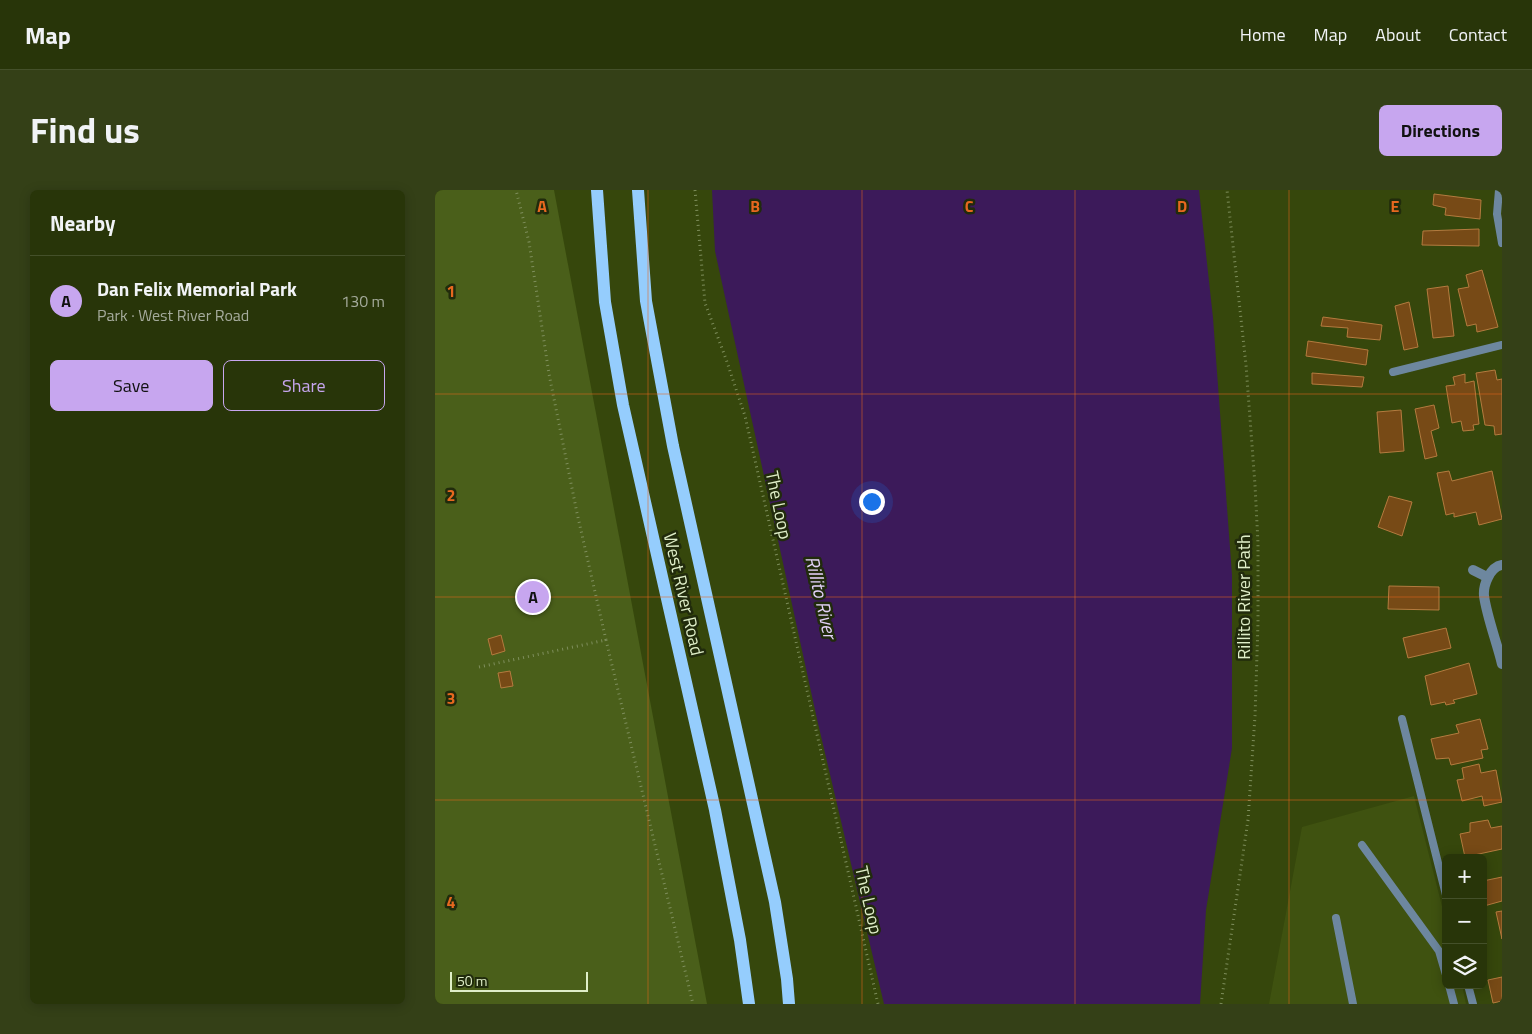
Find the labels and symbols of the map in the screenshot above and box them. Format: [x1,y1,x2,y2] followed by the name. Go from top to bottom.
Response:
[537,194,547,218] text: A
[750,194,760,218] text: B
[965,194,974,218] text: C
[1177,194,1187,218] text: D
[1391,194,1400,218] text: E
[447,279,455,303] text: 1
[759,468,799,542] street label: The Loop
[447,483,455,507] text: 2
[859,489,885,515] your location
[657,530,711,658] street label: West River Road
[1230,534,1257,660] street label: Rillito River Path
[798,553,846,643] water label: Rillito River
[517,578,549,616] pin: A
[447,686,455,710] text: 3
[848,863,890,937] street label: The Loop
[447,890,456,914] text: 4
[450,969,587,992] scale bar

